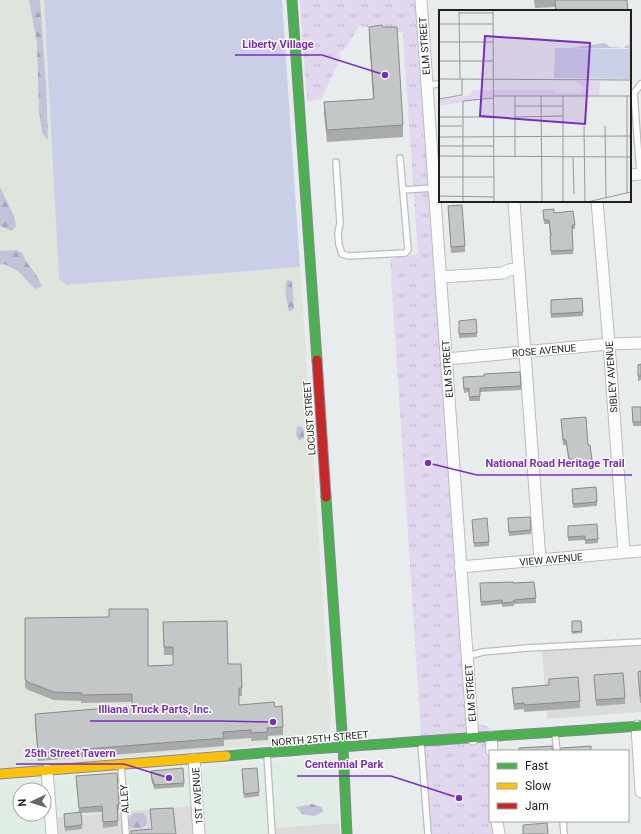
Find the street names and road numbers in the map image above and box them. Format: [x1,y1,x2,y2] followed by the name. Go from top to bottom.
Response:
[417,17,432,75] street label: ELM STREET
[440,340,455,398] street label: ELM STREET
[603,340,619,413] street label: SIBLEY AVENUE
[511,342,577,359] street label: ROSE AVENUE
[301,380,318,456] street label: LOCUST STREET
[519,551,584,568] street label: VIEW AVENUE
[463,664,478,722] street label: ELM STREET
[271,729,369,748] street label: NORTH 25TH STREET
[190,767,205,825] street label: 1ST AVENUE
[118,784,131,814] street label: ALLEY

